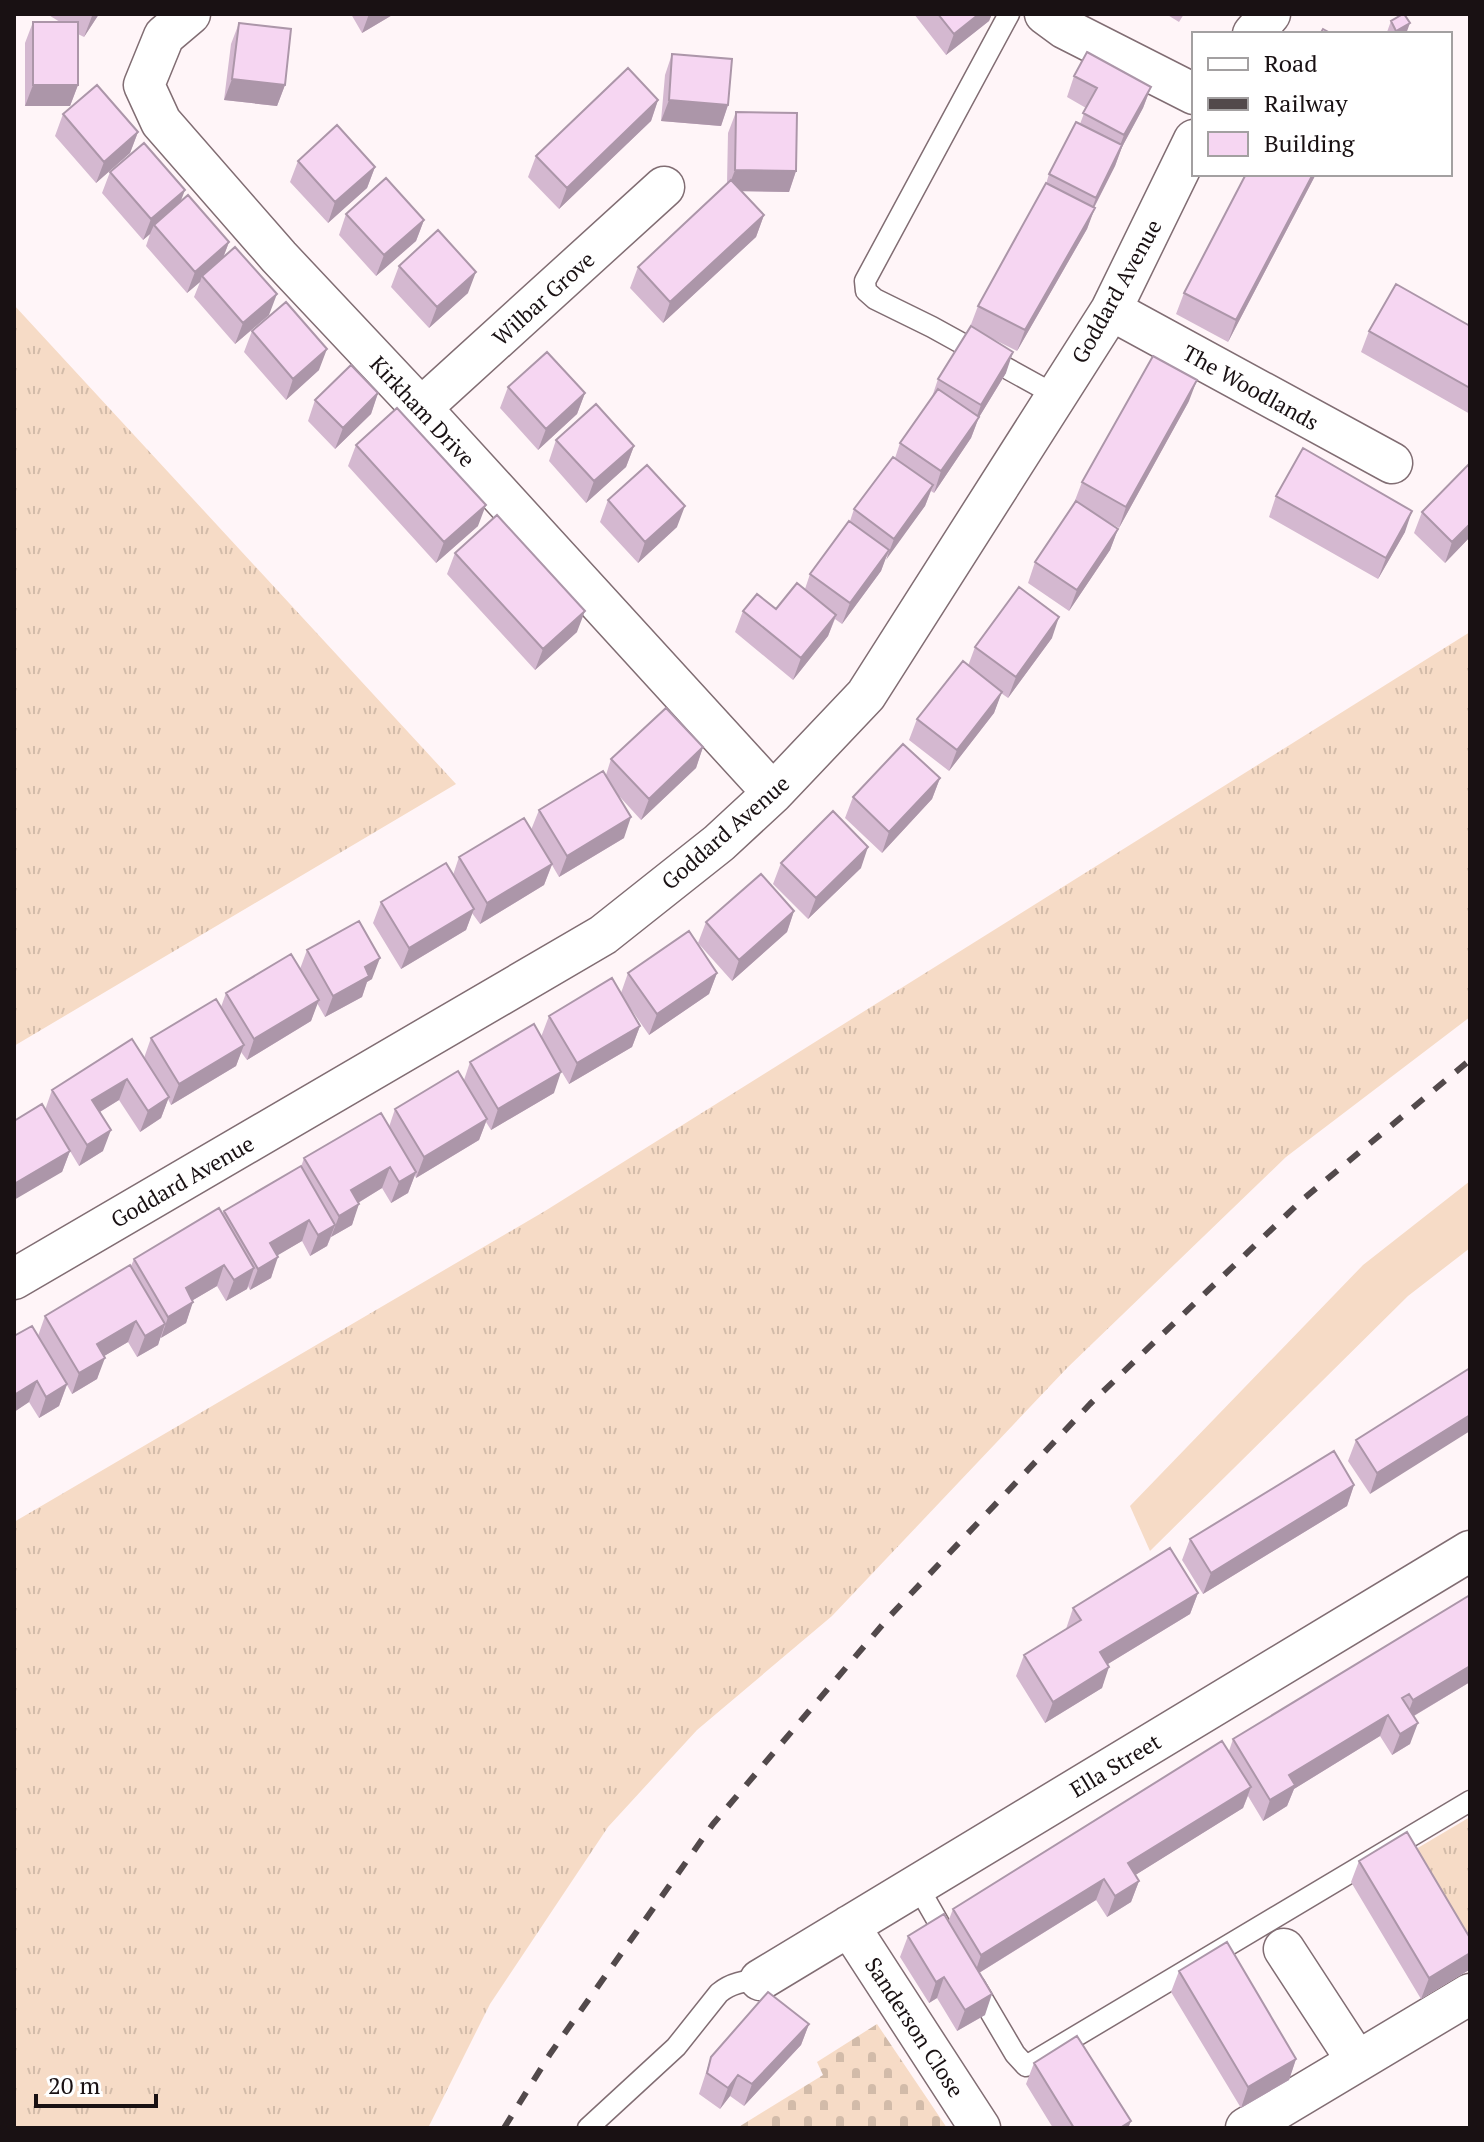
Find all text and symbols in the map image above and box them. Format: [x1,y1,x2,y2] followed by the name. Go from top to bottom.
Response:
[1192,32,1452,176] legend
[1264,47,1318,79] text: Road
[1264,87,1348,119] text: Railway
[1264,127,1355,159] text: Building
[1064,214,1168,368] street label: Goddard Avenue
[486,244,600,352] street label: Wilbar Grove
[1178,338,1324,436] street label: The Woodlands
[364,349,482,473] street label: Kirkham Drive
[655,768,795,896] street label: Goddard Avenue
[105,1128,259,1234] street label: Goddard Avenue
[1064,1727,1166,1803] street label: Ella Street
[859,1951,971,2103] street label: Sanderson Close
[36,2058,156,2108] scale bar
[48,2069,100,2101] text: 20 m

